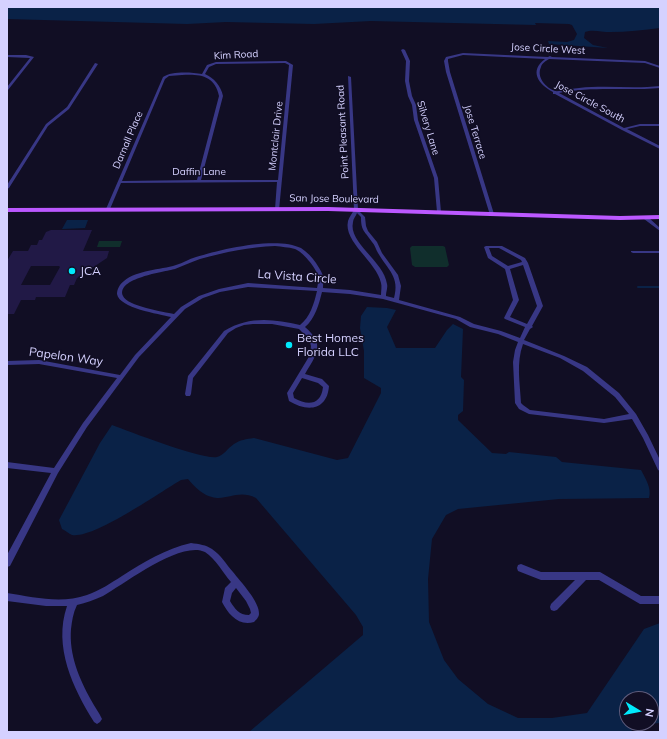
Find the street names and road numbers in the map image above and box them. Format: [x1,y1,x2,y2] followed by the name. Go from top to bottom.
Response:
[510,41,586,57] street label: Jose Circle West
[213,48,259,62] street label: Kim Road
[553,79,627,125] street label: Jose Circle South
[335,85,351,179] street label: Point Pleasant Road
[414,99,442,157] street label: Silvery Lane
[266,101,286,171] street label: Montclair Drive
[461,103,489,161] street label: Jose Terrace
[110,109,146,171] street label: Darnall Place
[172,166,226,178] street label: Daffin Lane
[289,192,379,206] street label: San Jose Boulevard
[257,267,337,287] street label: La Vista Circle
[28,345,104,369] street label: Papelon Way

